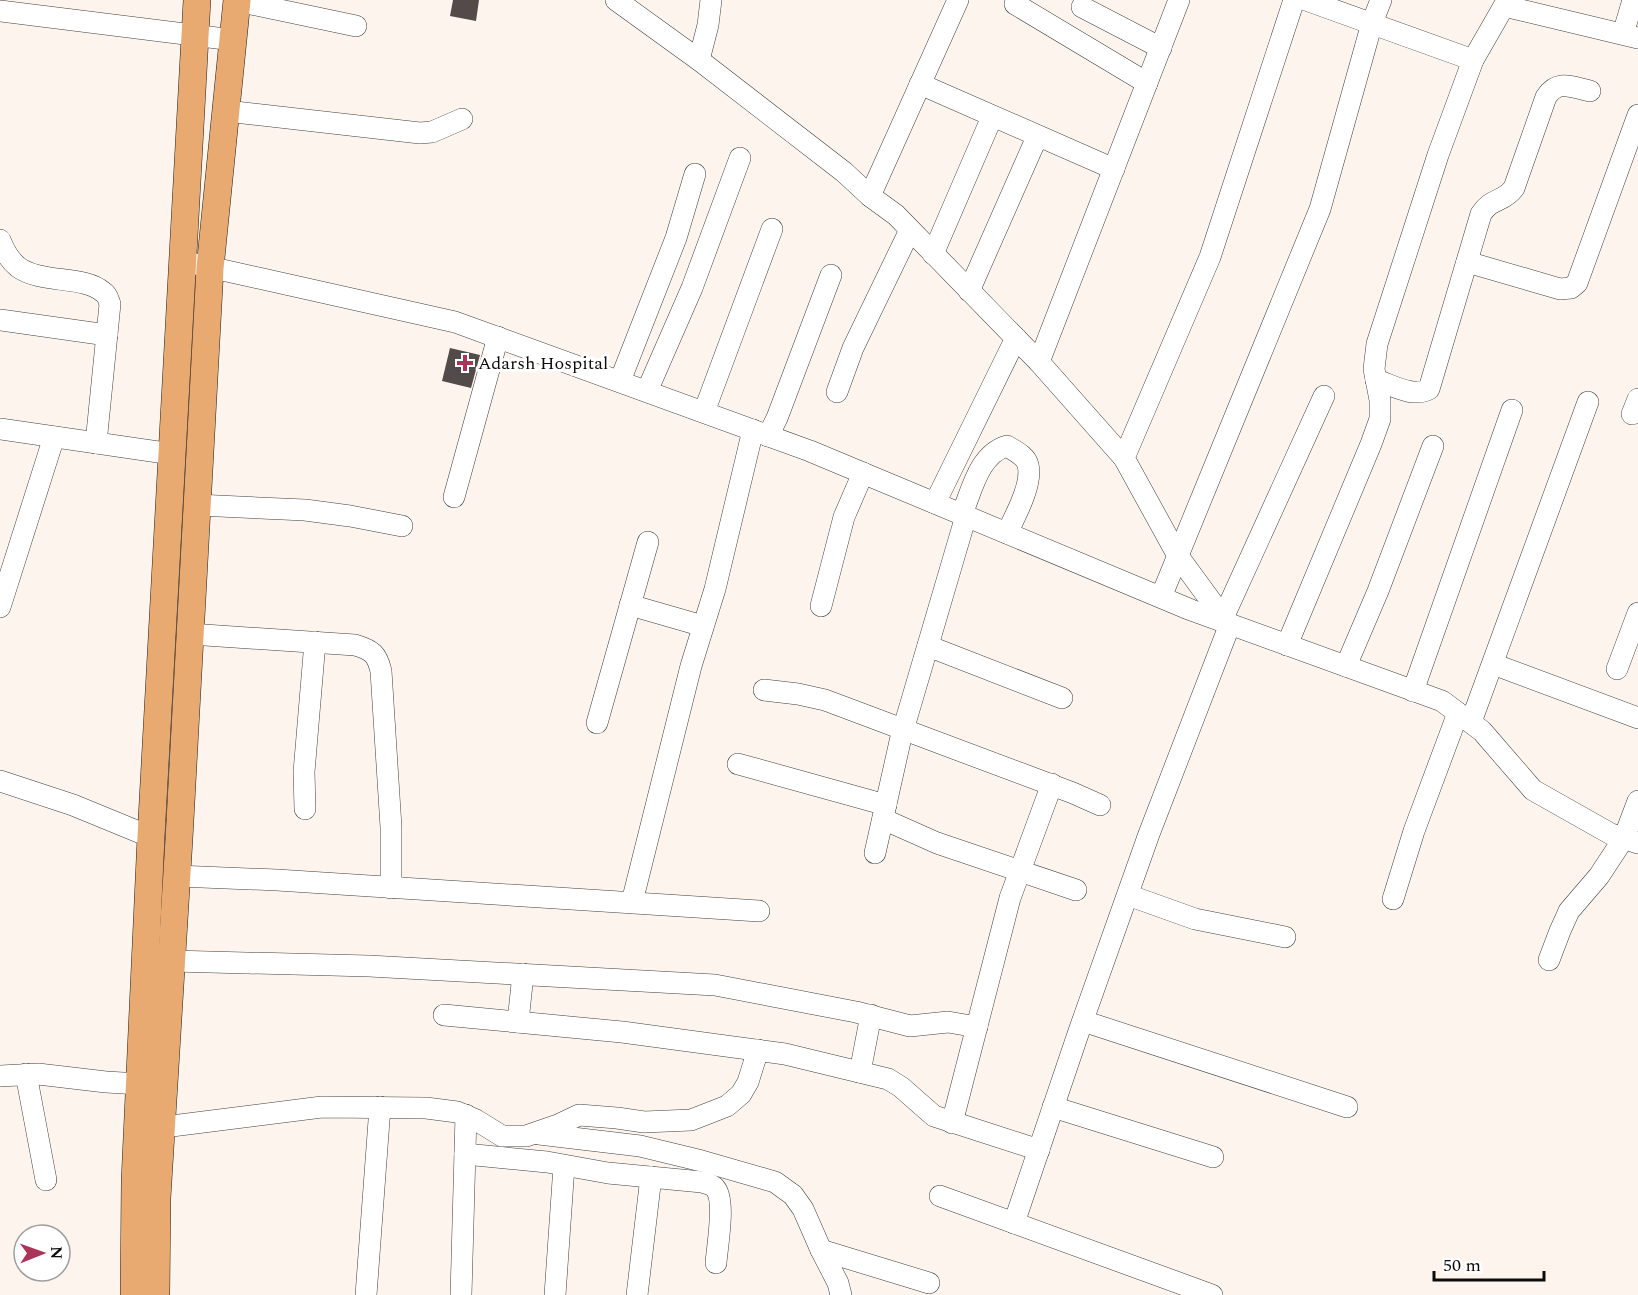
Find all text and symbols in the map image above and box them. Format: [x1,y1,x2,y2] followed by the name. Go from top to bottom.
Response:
[478,350,608,377] place label: Adarsh Hospital
[456,354,474,372] marker: Adarsh Hospital
[12,1223,72,1283] north arrow
[1434,1244,1544,1282] scale bar
[44,1246,68,1259] text: N
[1443,1252,1481,1279] text: 50 m

